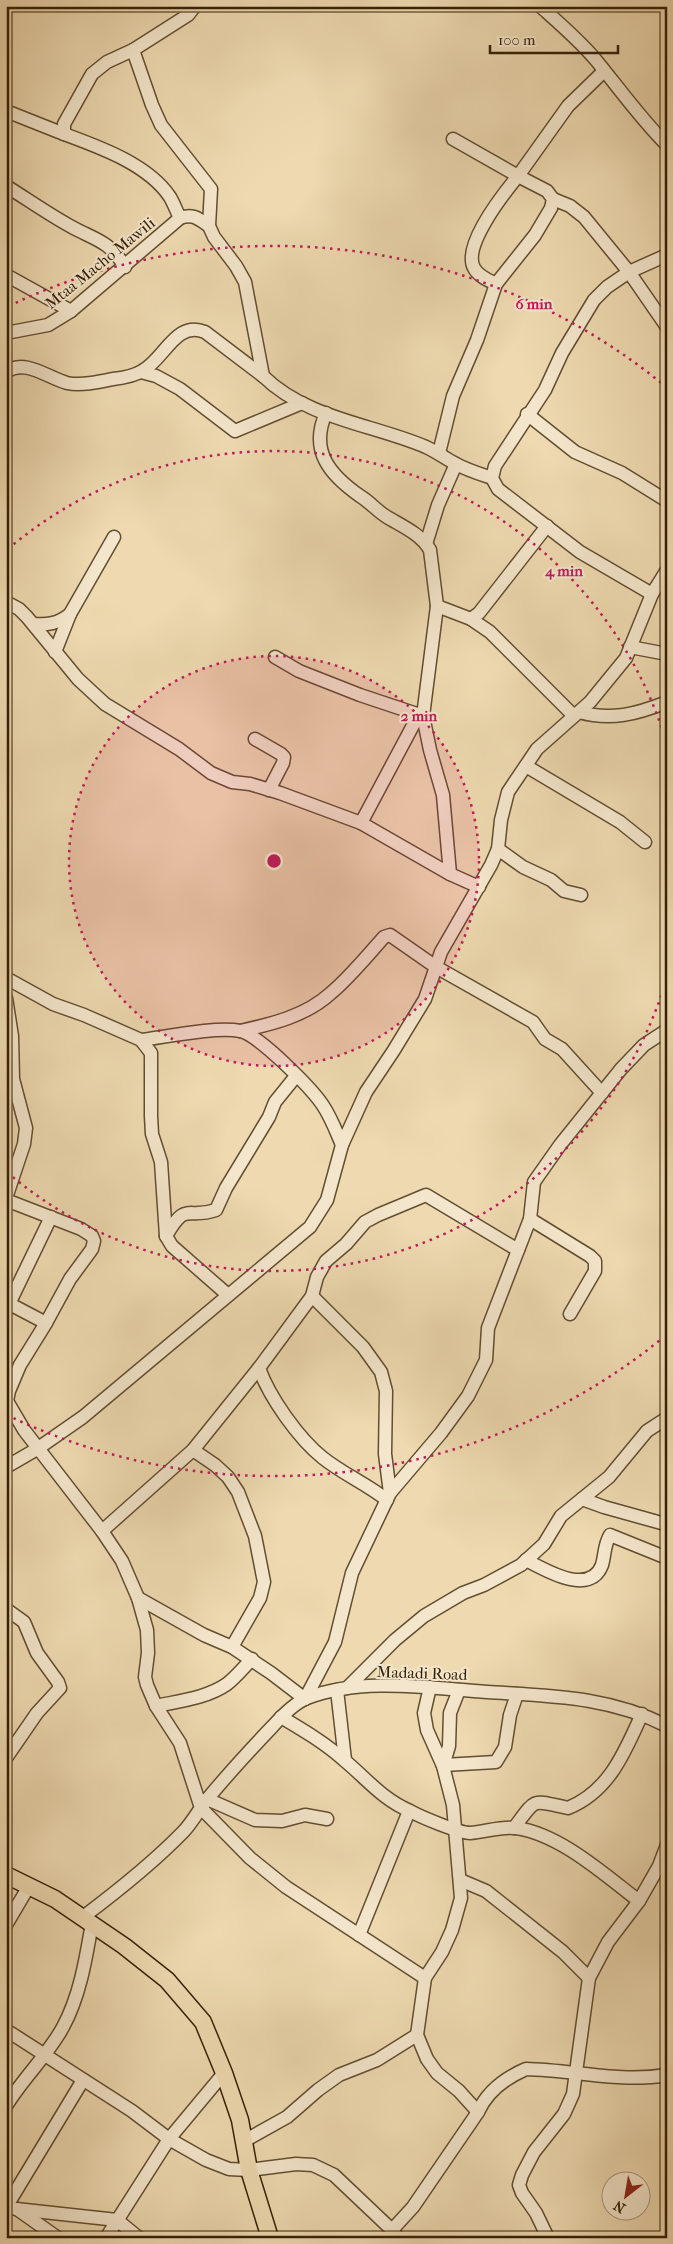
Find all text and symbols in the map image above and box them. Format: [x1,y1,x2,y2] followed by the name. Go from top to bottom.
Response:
[490,22,618,54] scale bar
[498,31,536,49] text: 100 m
[41,213,159,313] street label: Mtaa Macho Mawili
[516,295,553,313] text: 6 min
[544,562,583,580] text: 4 min
[401,707,438,725] text: 2 min
[265,852,283,870] centre of rings
[376,1662,468,1684] street label: Madadi Road
[600,2172,650,2222] north arrow
[610,2196,628,2217] text: N

